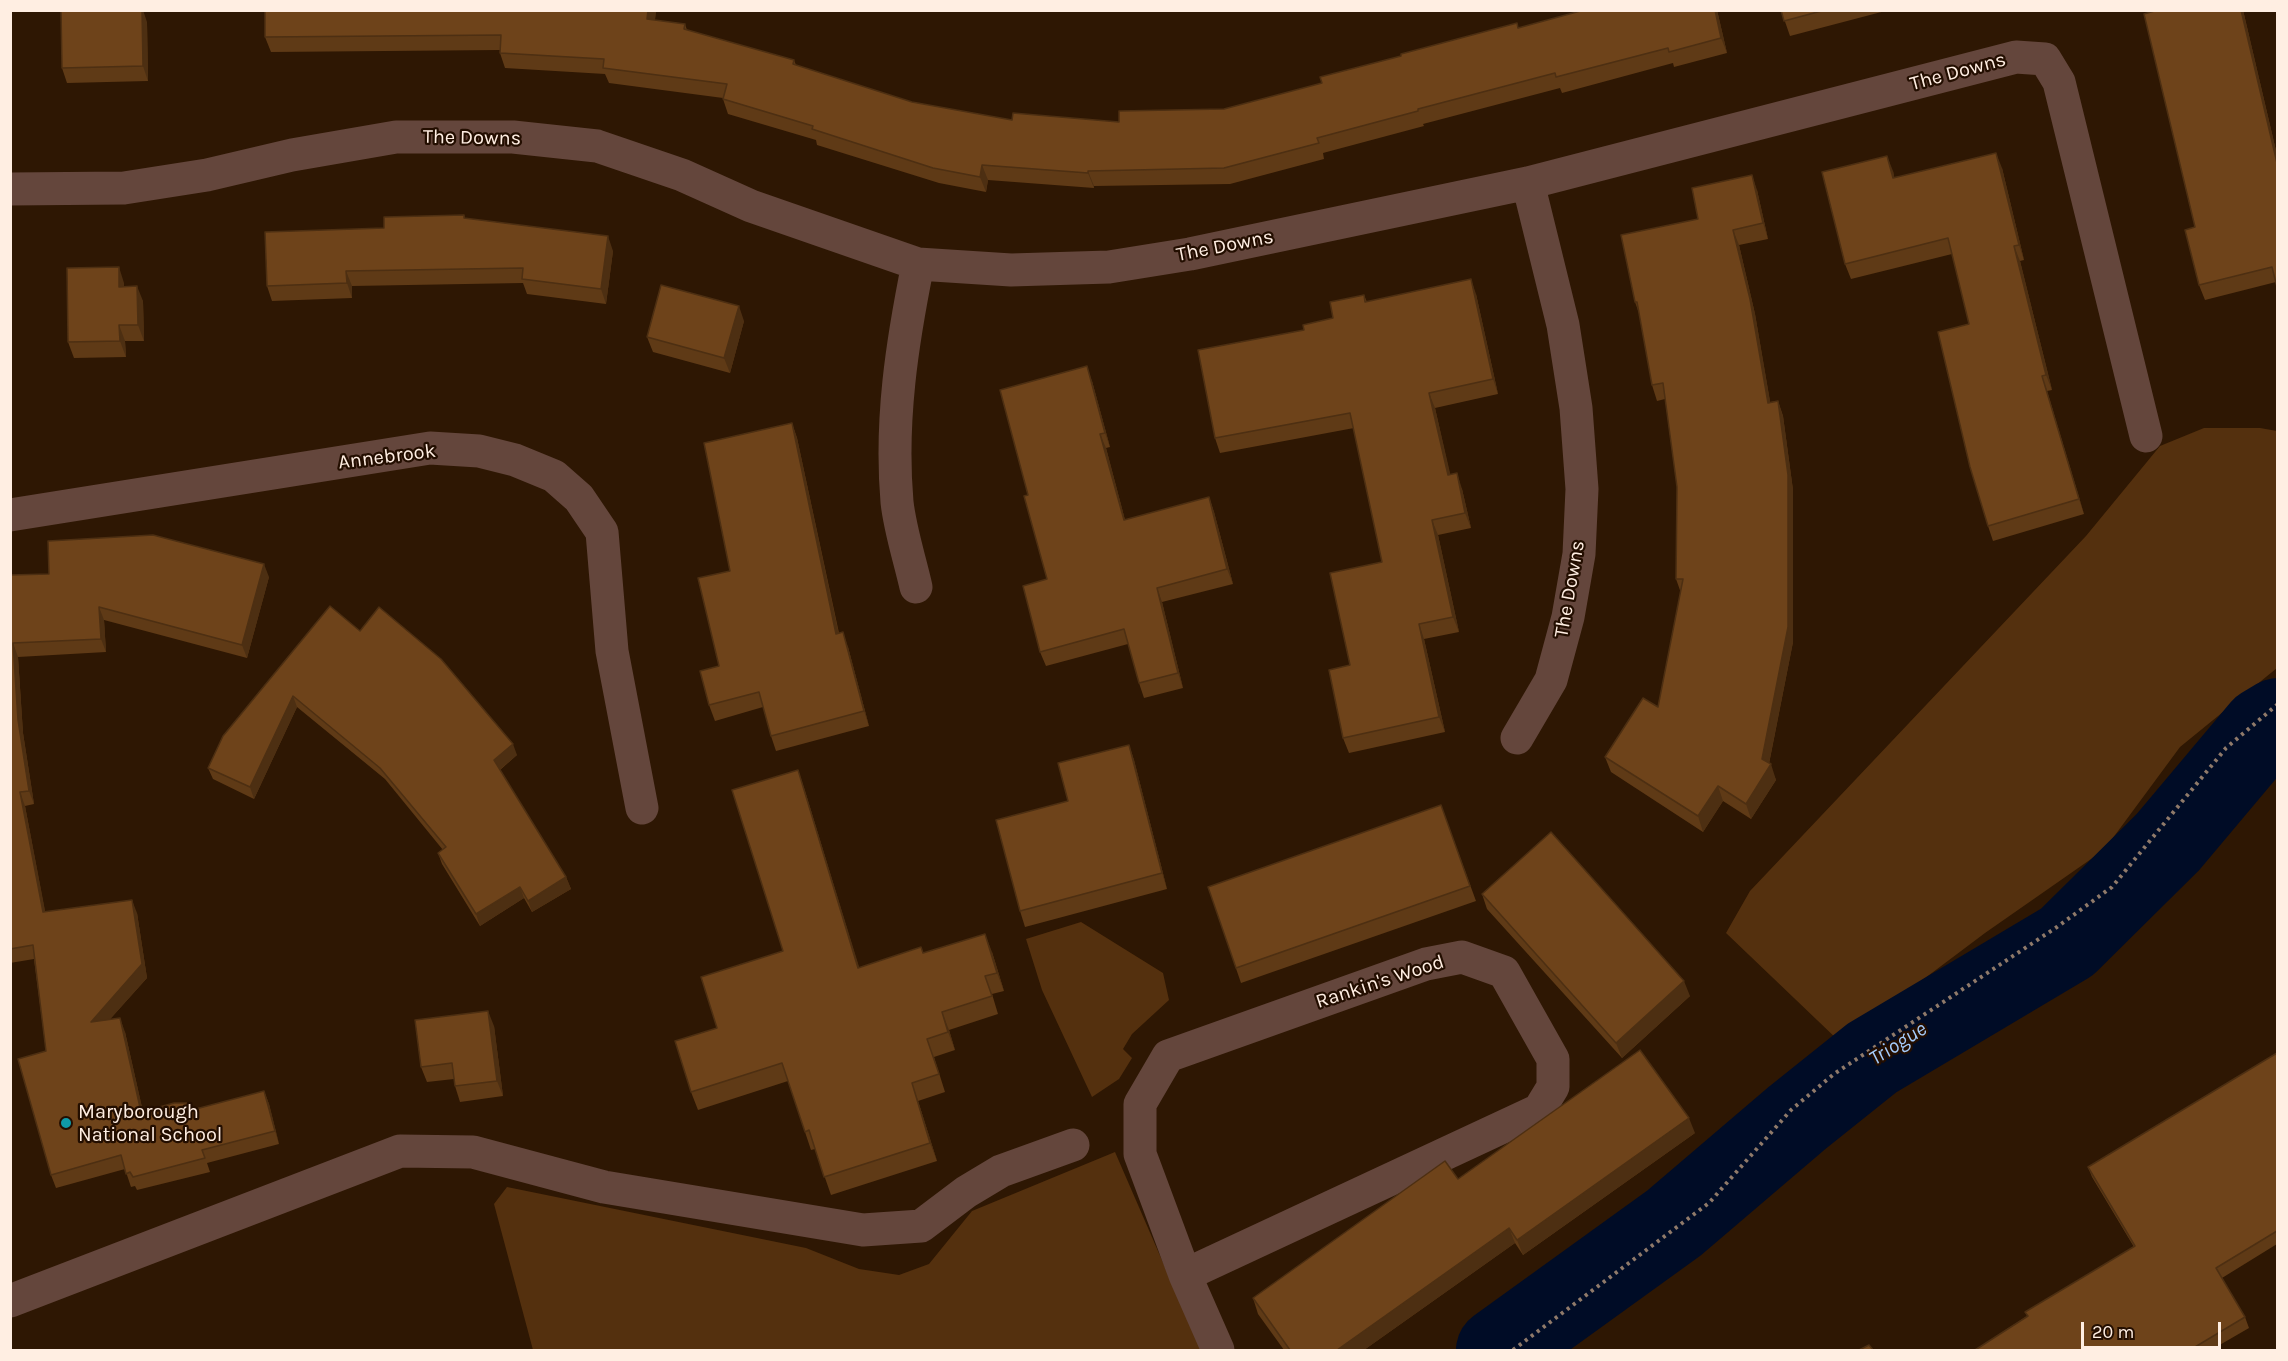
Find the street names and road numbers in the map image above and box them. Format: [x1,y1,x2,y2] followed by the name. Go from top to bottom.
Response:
[1907,48,2009,96] street label: The Downs
[423,125,521,151] street label: The Downs
[1174,225,1276,267] street label: The Downs
[337,439,437,475] street label: Annebrook
[1550,539,1590,639] street label: The Downs
[1313,950,1447,1014] street label: Rankin's Wood

